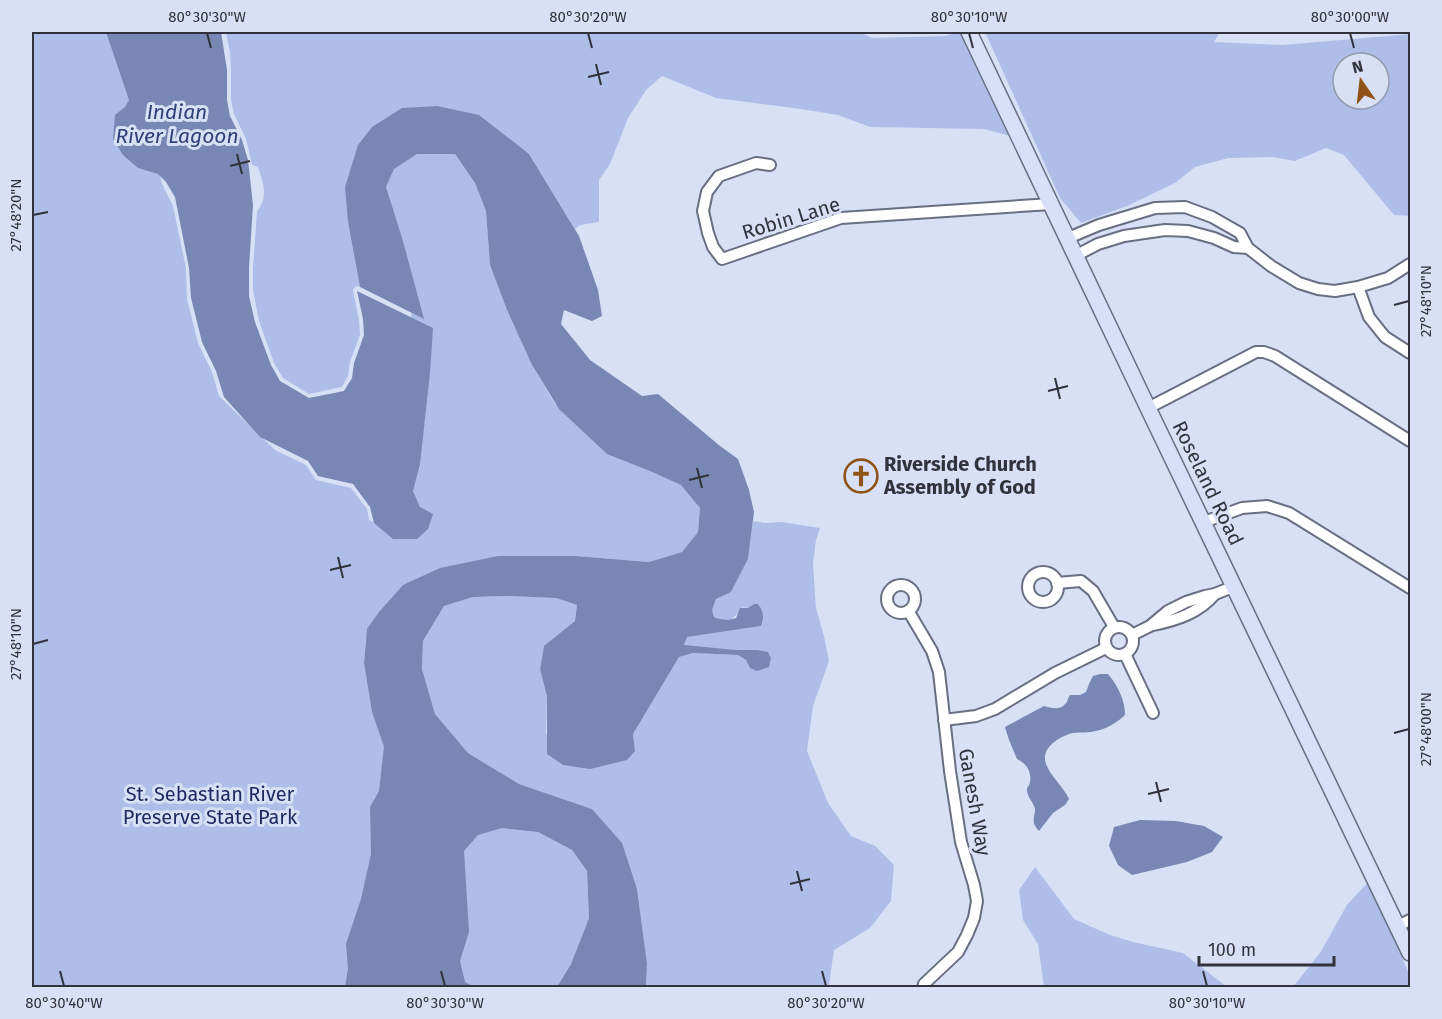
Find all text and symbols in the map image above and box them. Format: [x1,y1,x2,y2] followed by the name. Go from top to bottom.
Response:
[168,8,246,26] text: 80°30'30"W
[549,8,627,26] text: 80°30'20"W
[931,8,1008,26] text: 80°30'10"W
[1311,8,1390,26] text: 80°30'00"W
[1331,51,1391,111] north arrow
[1350,56,1365,77] text: N
[115,99,239,149] water label: Indian River Lagoon
[7,178,25,252] text: 27°48'20"N
[739,192,843,244] street label: Robin Lane
[1417,265,1435,337] text: 27°48'10"N
[1168,417,1248,549] street label: Roseland Road
[883,452,1037,499] place label: Riverside Church Assembly of God
[843,458,879,494] church icon: Riverside Church Assembly of God
[7,608,25,680] text: 27°48'10"N
[1417,692,1435,766] text: 27°48'00"N
[954,746,996,858] street label: Ganesh Way
[123,782,298,829] park label: St. Sebastian River Preserve State Park
[1199,929,1334,967] scale bar
[1208,939,1256,961] text: 100 m
[25,994,103,1012] text: 80°30'40"W
[406,994,484,1012] text: 80°30'30"W
[787,994,865,1012] text: 80°30'20"W
[1169,994,1246,1012] text: 80°30'10"W

